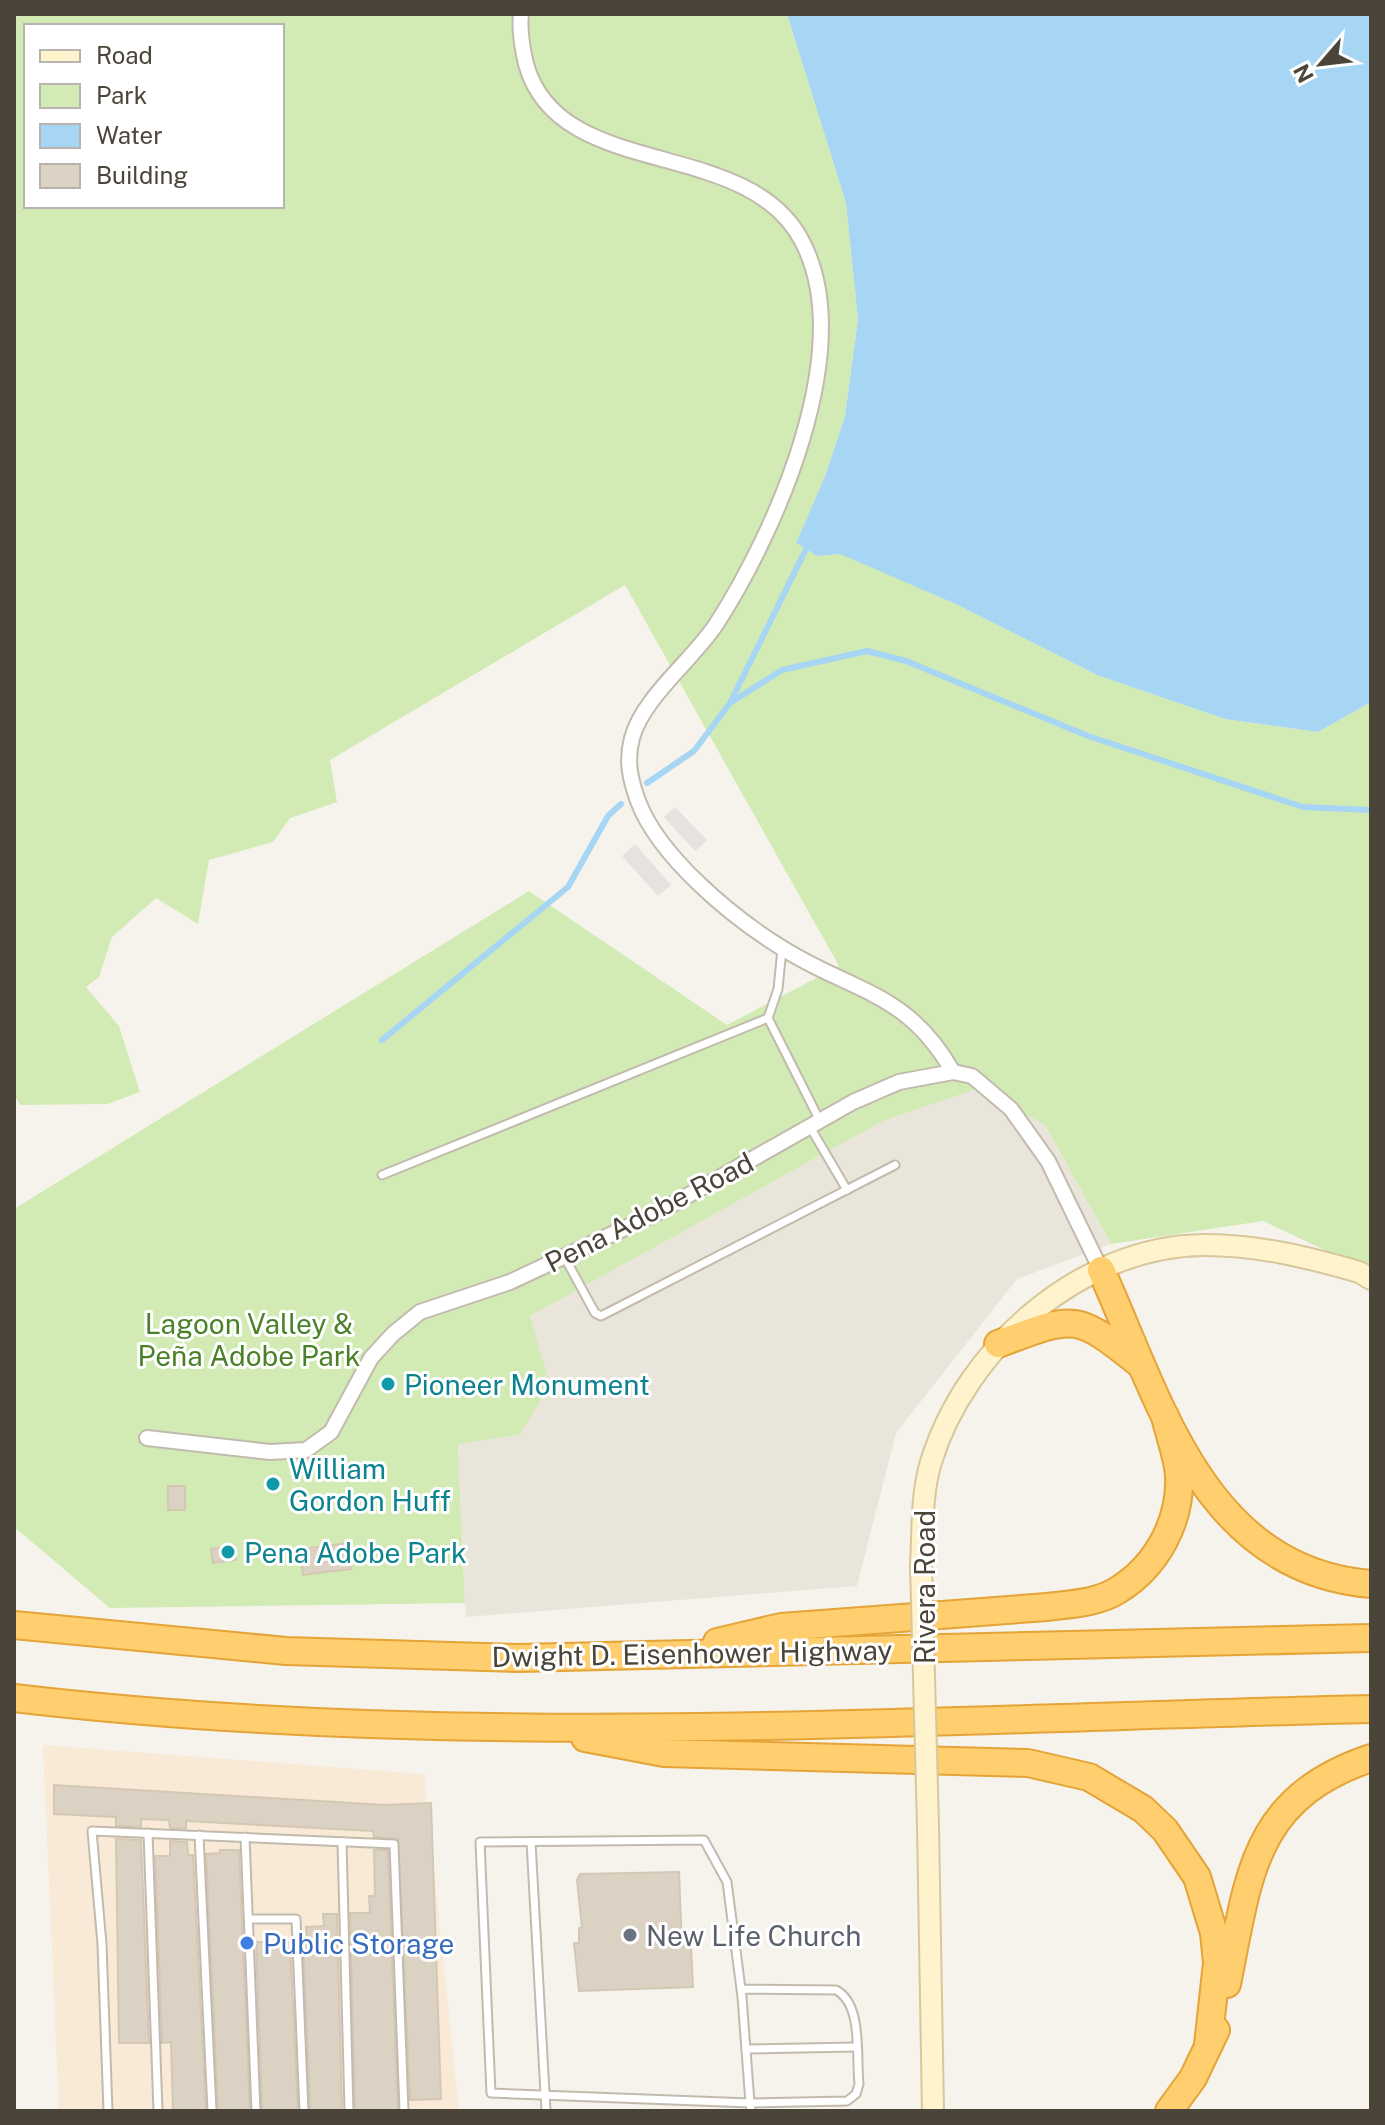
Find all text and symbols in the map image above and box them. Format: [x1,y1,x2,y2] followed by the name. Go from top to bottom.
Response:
[24,24,284,208] legend
[1281,24,1361,104] north arrow
[96,41,153,69] text: Road
[1288,60,1319,87] text: N
[96,81,147,109] text: Park
[96,121,163,149] text: Water
[96,161,188,189] text: Building
[539,1145,759,1279] street label: Pena Adobe Road
[138,1307,360,1372] park label: Lagoon Valley & Peña Adobe Park
[404,1368,650,1401] place label: Pioneer Monument
[379,1375,397,1393] marker: Pioneer Monument
[289,1452,451,1517] place label: William Gordon Huff
[264,1475,282,1493] marker: William Gordon Huff
[908,1510,941,1664] street label: Rivera Road
[244,1536,467,1569] place label: Pena Adobe Park
[219,1543,237,1561] marker: Pena Adobe Park
[491,1633,893,1673] street label: Dwight D. Eisenhower Highway
[646,1919,861,1952] place label: New Life Church
[621,1926,639,1944] marker: New Life Church
[263,1927,454,1960] place label: Public Storage
[238,1934,256,1952] marker: Public Storage

